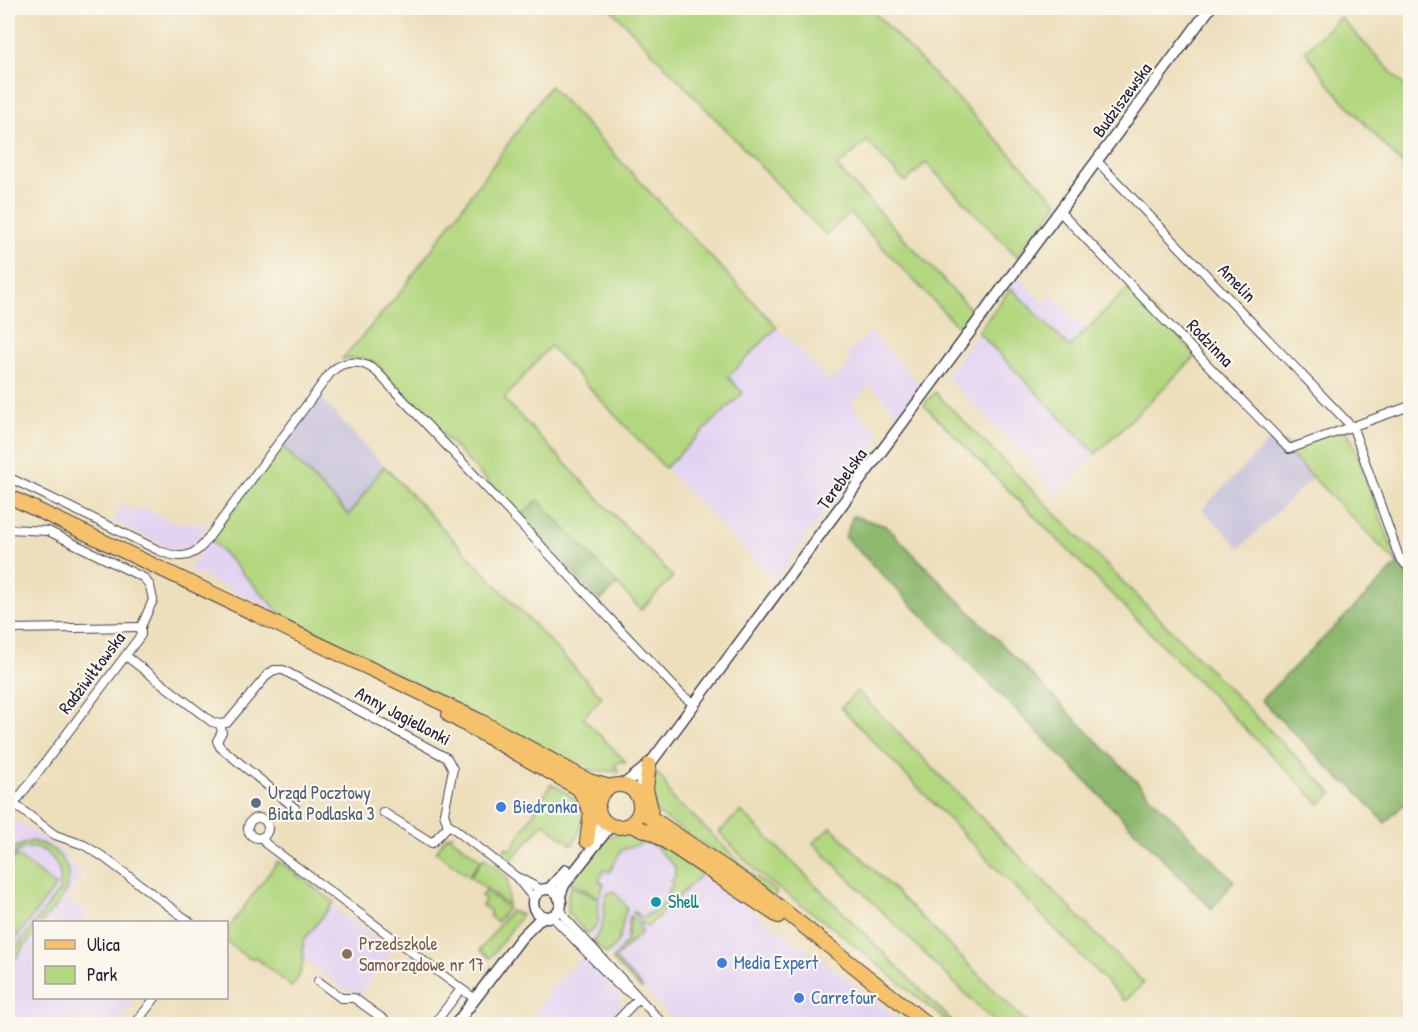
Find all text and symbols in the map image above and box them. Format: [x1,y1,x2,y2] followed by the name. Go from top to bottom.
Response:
[1086,57,1157,142] street label: Budziszewska
[1213,258,1262,308] street label: Amelin
[1181,313,1239,372] street label: Rodzinna
[811,443,872,515] street label: Terebelska
[52,626,131,719] street label: Radziwiłłowska
[351,680,455,751] street label: Anny Jagiellonki
[268,780,375,826] place label: Urząd Pocztowy Biała Podlaska 3
[513,794,577,819] place label: Biedronka
[249,796,263,810] marker: Urząd Pocztowy Biała Podlaska 3
[494,800,508,814] marker: Biedronka
[668,889,699,914] place label: Shell
[649,895,663,909] marker: Shell
[33,921,228,999] legend
[359,931,484,977] place label: Przedszkole Samorządowe nr 17
[87,932,120,957] text: Ulica
[340,947,354,961] marker: Przedszkole Samorządowe nr 17
[734,950,819,975] place label: Media Expert
[715,956,729,970] marker: Media Expert
[87,962,118,987] text: Park
[811,985,877,1010] place label: Carrefour
[792,991,806,1005] marker: Carrefour

